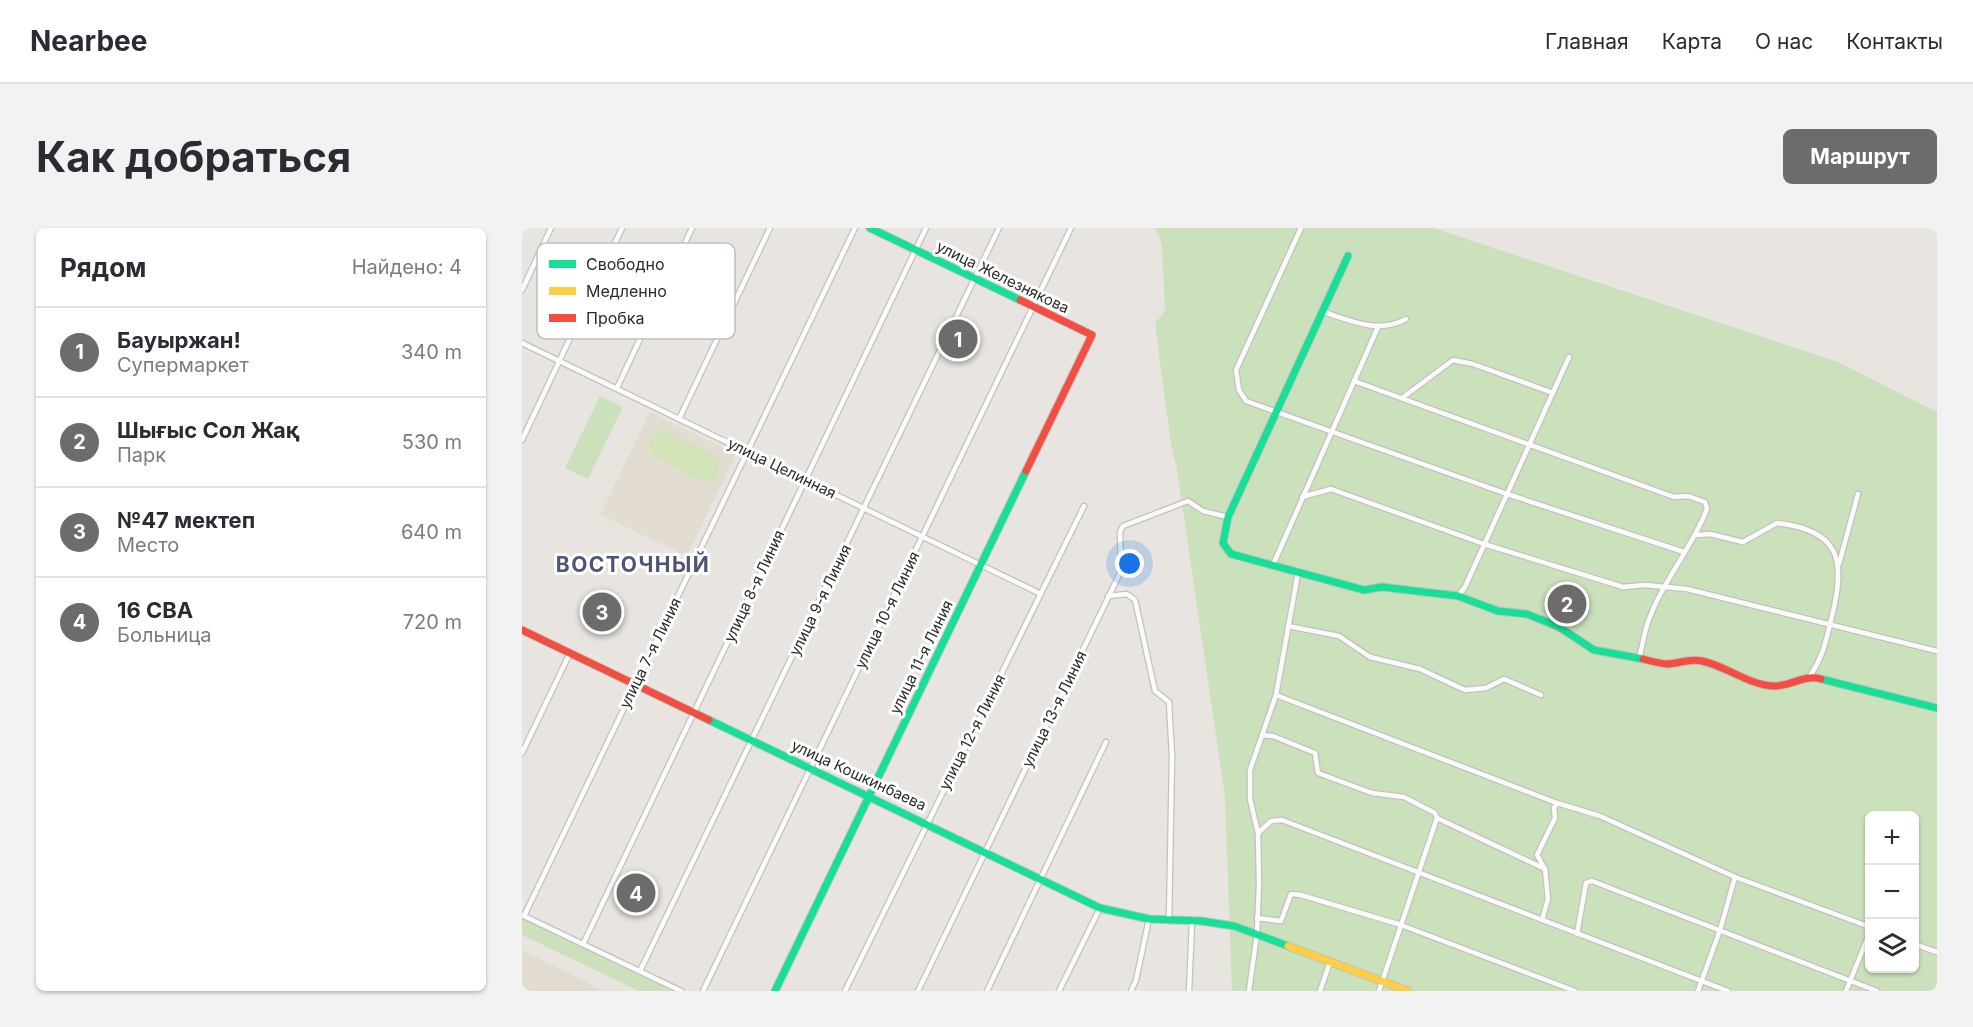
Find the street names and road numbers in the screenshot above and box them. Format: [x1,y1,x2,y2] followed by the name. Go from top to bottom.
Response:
[934,237,1072,317] street label: улица Железнякова
[725,434,839,502] street label: улица Целинная
[720,527,788,645] street label: улица 8-я Линия
[785,541,855,659] street label: улица 9-я Линия
[850,548,924,672] street label: улица 10-я Линия
[615,594,685,712] street label: улица 7-я Линия
[885,597,957,717] street label: улица 11-я Линия
[1017,647,1091,771] street label: улица 13-я Линия
[935,671,1009,793] street label: улица 12-я Линия
[789,735,929,815] street label: улица Кошкинбаева

